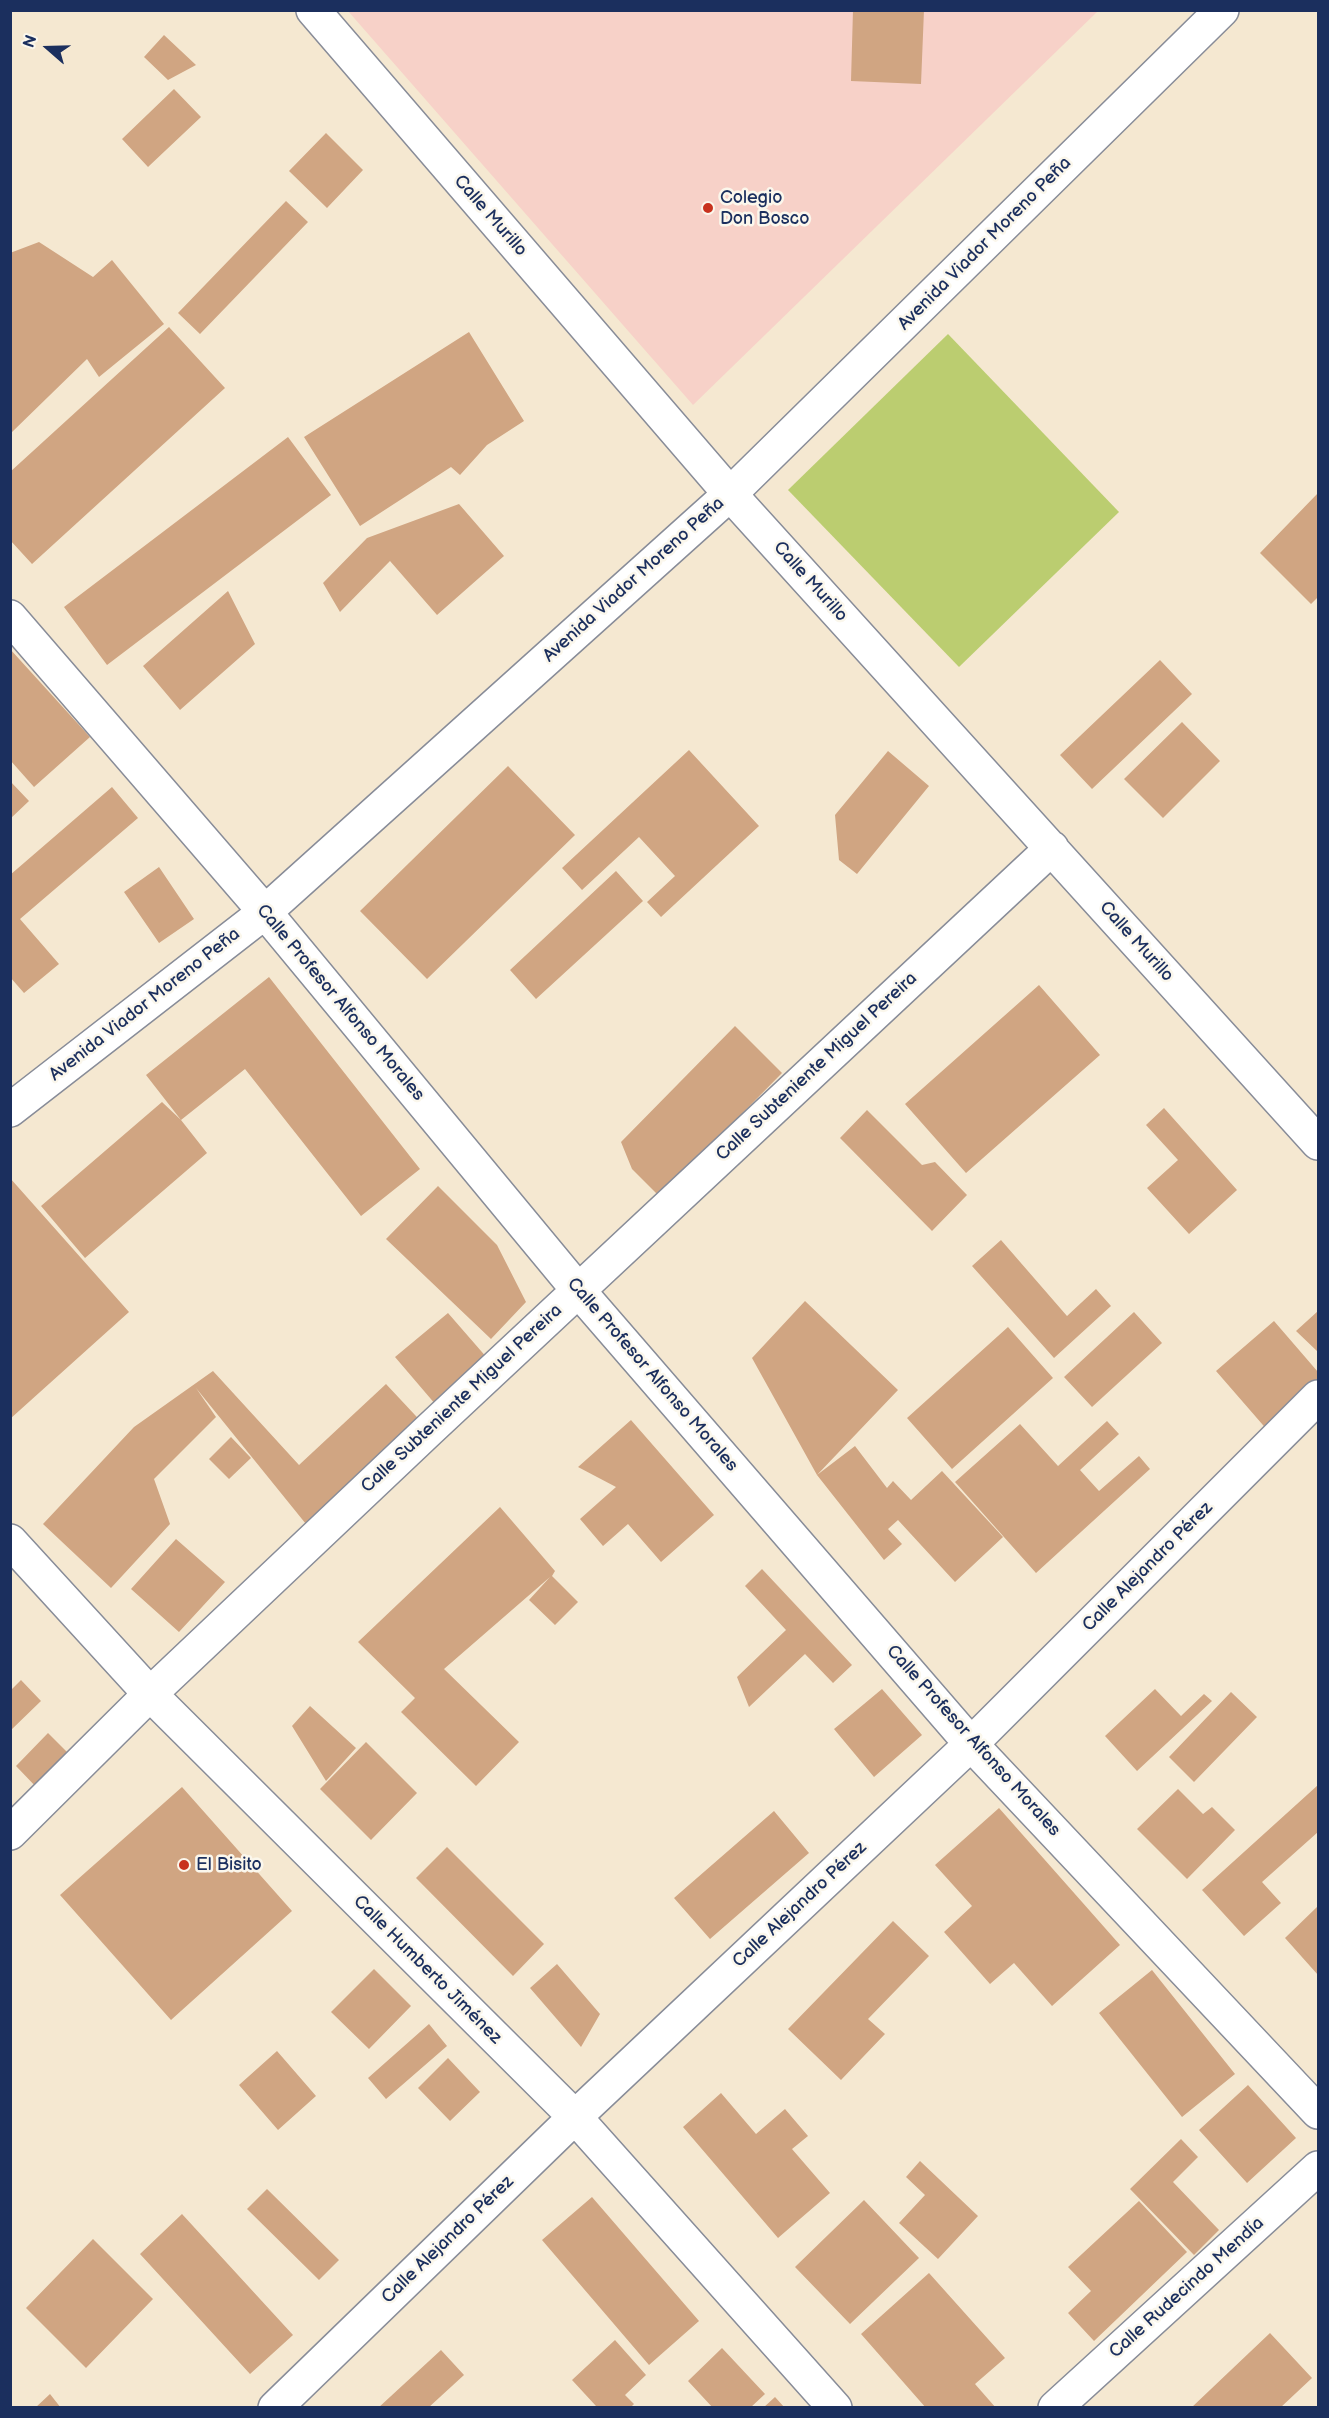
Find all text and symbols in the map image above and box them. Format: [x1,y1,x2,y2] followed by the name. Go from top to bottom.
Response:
[18,18,78,78] north arrow
[20,33,42,51] text: N
[894,153,1076,335] street label: Avenida Viador Moreno Peña
[449,171,531,261] street label: Calle Murillo
[720,187,809,230] place label: Colegio Don Bosco
[701,201,715,215] marker: Colegio Don Bosco
[539,493,729,667] street label: Avenida Viador Moreno Peña
[768,537,852,627] street label: Calle Murillo
[1094,897,1178,987] street label: Calle Murillo
[251,900,429,1106] street label: Calle Profesor Alfonso Morales
[45,924,245,1086] street label: Avenida Viador Moreno Peña
[712,968,922,1166] street label: Calle Subteniente Miguel Pereira
[562,1274,742,1476] street label: Calle Profesor Alfonso Morales
[357,1300,567,1498] street label: Calle Subteniente Miguel Pereira
[1078,1497,1218,1637] street label: Calle Alejandro Pérez
[881,1641,1065,1841] street label: Calle Profesor Alfonso Morales
[729,1837,871,1973] street label: Calle Alejandro Pérez
[196,1854,262,1876] place label: El Bisito
[177,1858,191,1872] marker: El Bisito
[348,1891,506,2049] street label: Calle Humberto Jiménez
[378,2171,518,2309] street label: Calle Alejandro Pérez
[1105,2213,1269,2363] street label: Calle Rudecindo Mendía

